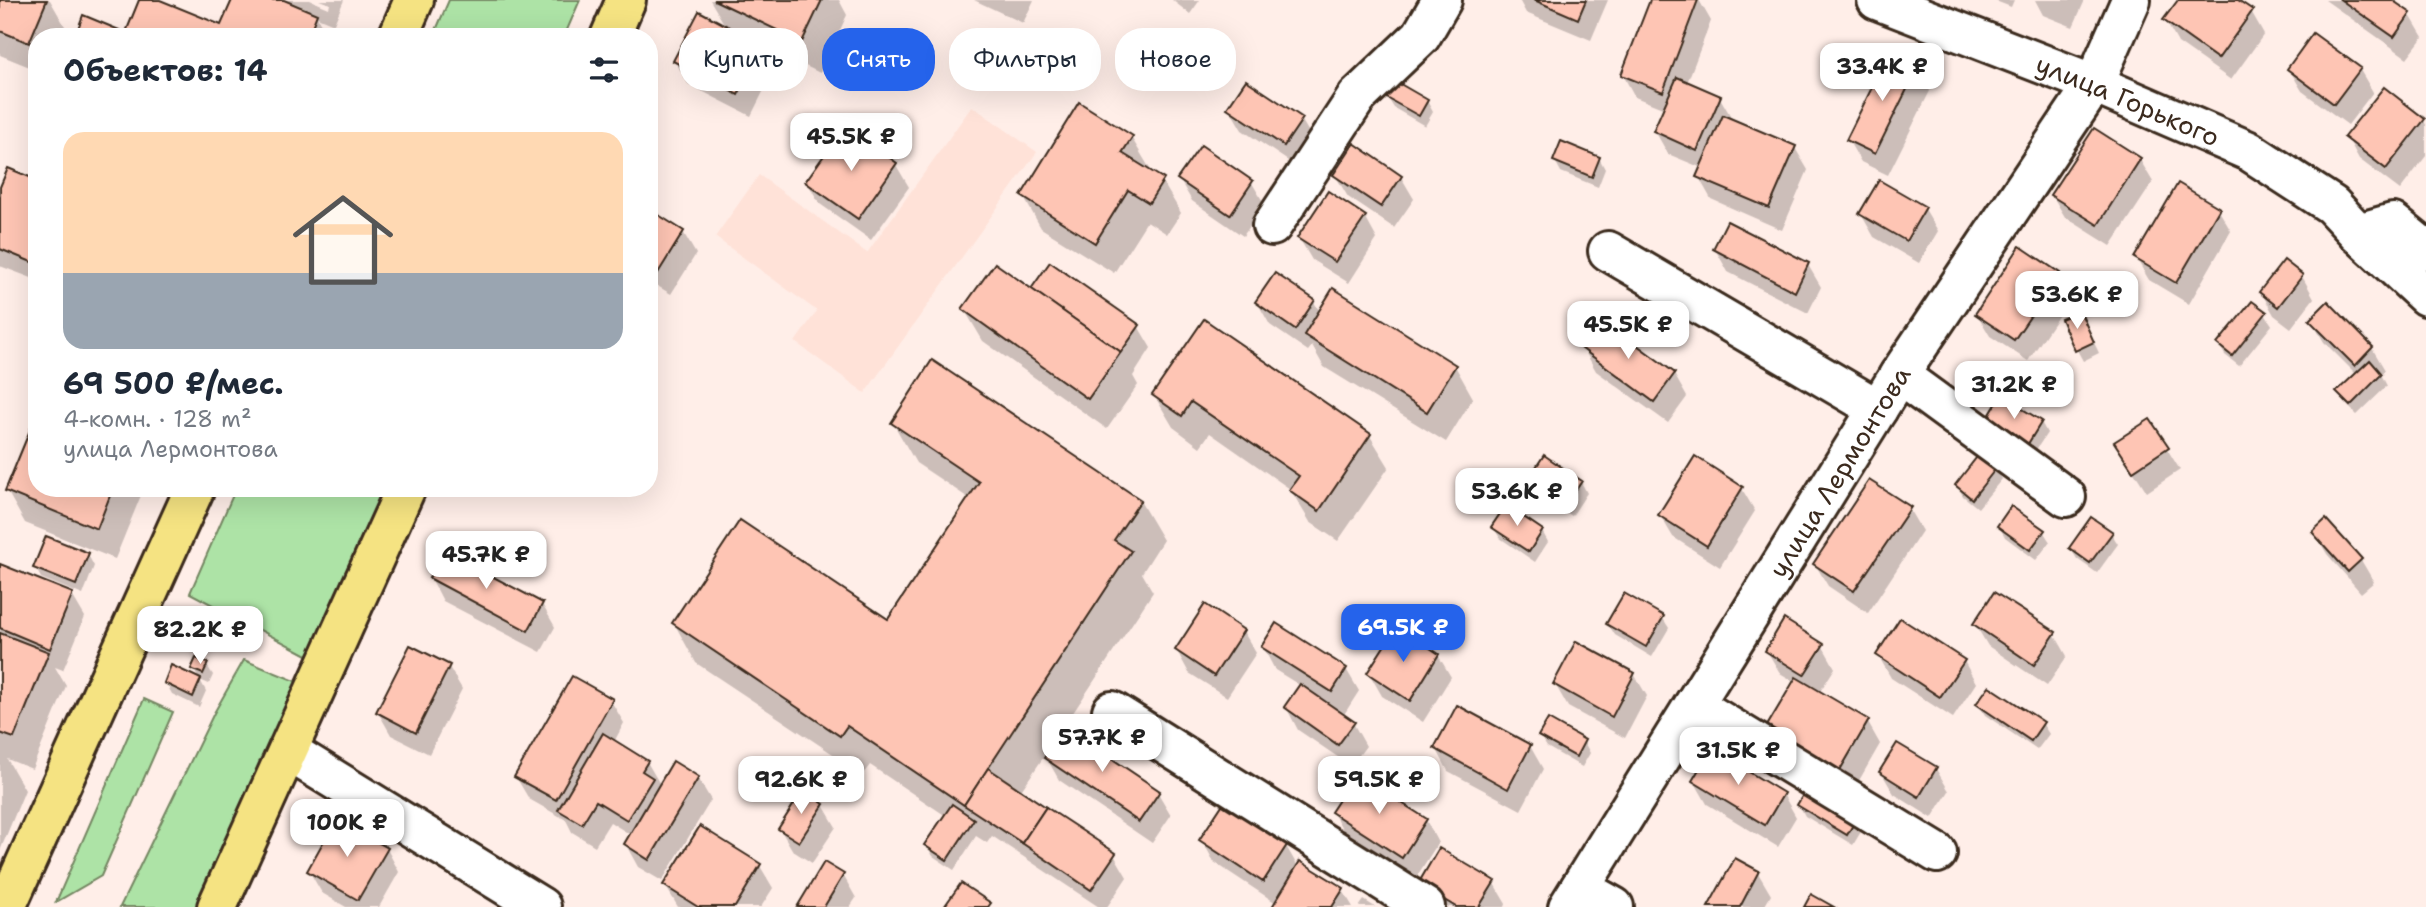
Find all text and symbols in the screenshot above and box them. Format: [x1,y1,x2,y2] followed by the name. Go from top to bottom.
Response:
[679,28,808,91] chip: Купить
[822,28,935,91] chip: Снять
[949,28,1101,91] chip: Фильтры
[1115,28,1236,91] chip: Новое
[1817,43,1947,103] pin: 33.4K ₽
[2031,46,2225,154] street label: улица Горького
[63,50,268,91] text: Объектов: 14
[585,51,623,89] icon: filters
[1836,51,1928,81] text: 33.4K ₽
[786,114,916,173] pin: 45.5K ₽
[806,121,896,151] text: 45.5K ₽
[280,177,406,303] icon: home
[2012,272,2142,331] pin: 53.6K ₽
[2031,279,2123,309] text: 53.6K ₽
[1563,302,1693,361] pin: 45.5K ₽
[1583,309,1673,339] text: 45.5K ₽
[1760,359,1918,584] street label: улица Лермонтова
[1949,362,2079,421] pin: 31.2K ₽
[63,363,284,404] text: 69 500 ₽/мес.
[1971,369,2057,399] text: 31.2K ₽
[63,404,251,434] text: 4-комн. · 128 m²
[63,434,278,464] text: улица Лермонтова
[1452,468,1582,528] pin: 53.6K ₽
[1471,476,1563,506] text: 53.6K ₽
[421,532,551,591] pin: 45.7K ₽
[442,539,530,569] text: 45.7K ₽
[1338,604,1468,664] pin: 69.5K ₽
[135,606,265,666] pin: 82.2K ₽
[1357,612,1449,642] text: 69.5K ₽
[153,614,247,644] text: 82.2K ₽
[1037,714,1167,774] pin: 57.7K ₽
[1058,722,1146,752] text: 57.7K ₽
[1673,728,1803,787] pin: 31.5K ₽
[1695,735,1781,765] text: 31.5K ₽
[736,756,866,816] pin: 92.6K ₽
[1314,756,1444,816] pin: 59.5K ₽
[754,764,848,794] text: 92.6K ₽
[1334,764,1424,794] text: 59.5K ₽
[290,800,404,859] pin: 100K ₽
[306,807,388,837] text: 100K ₽

